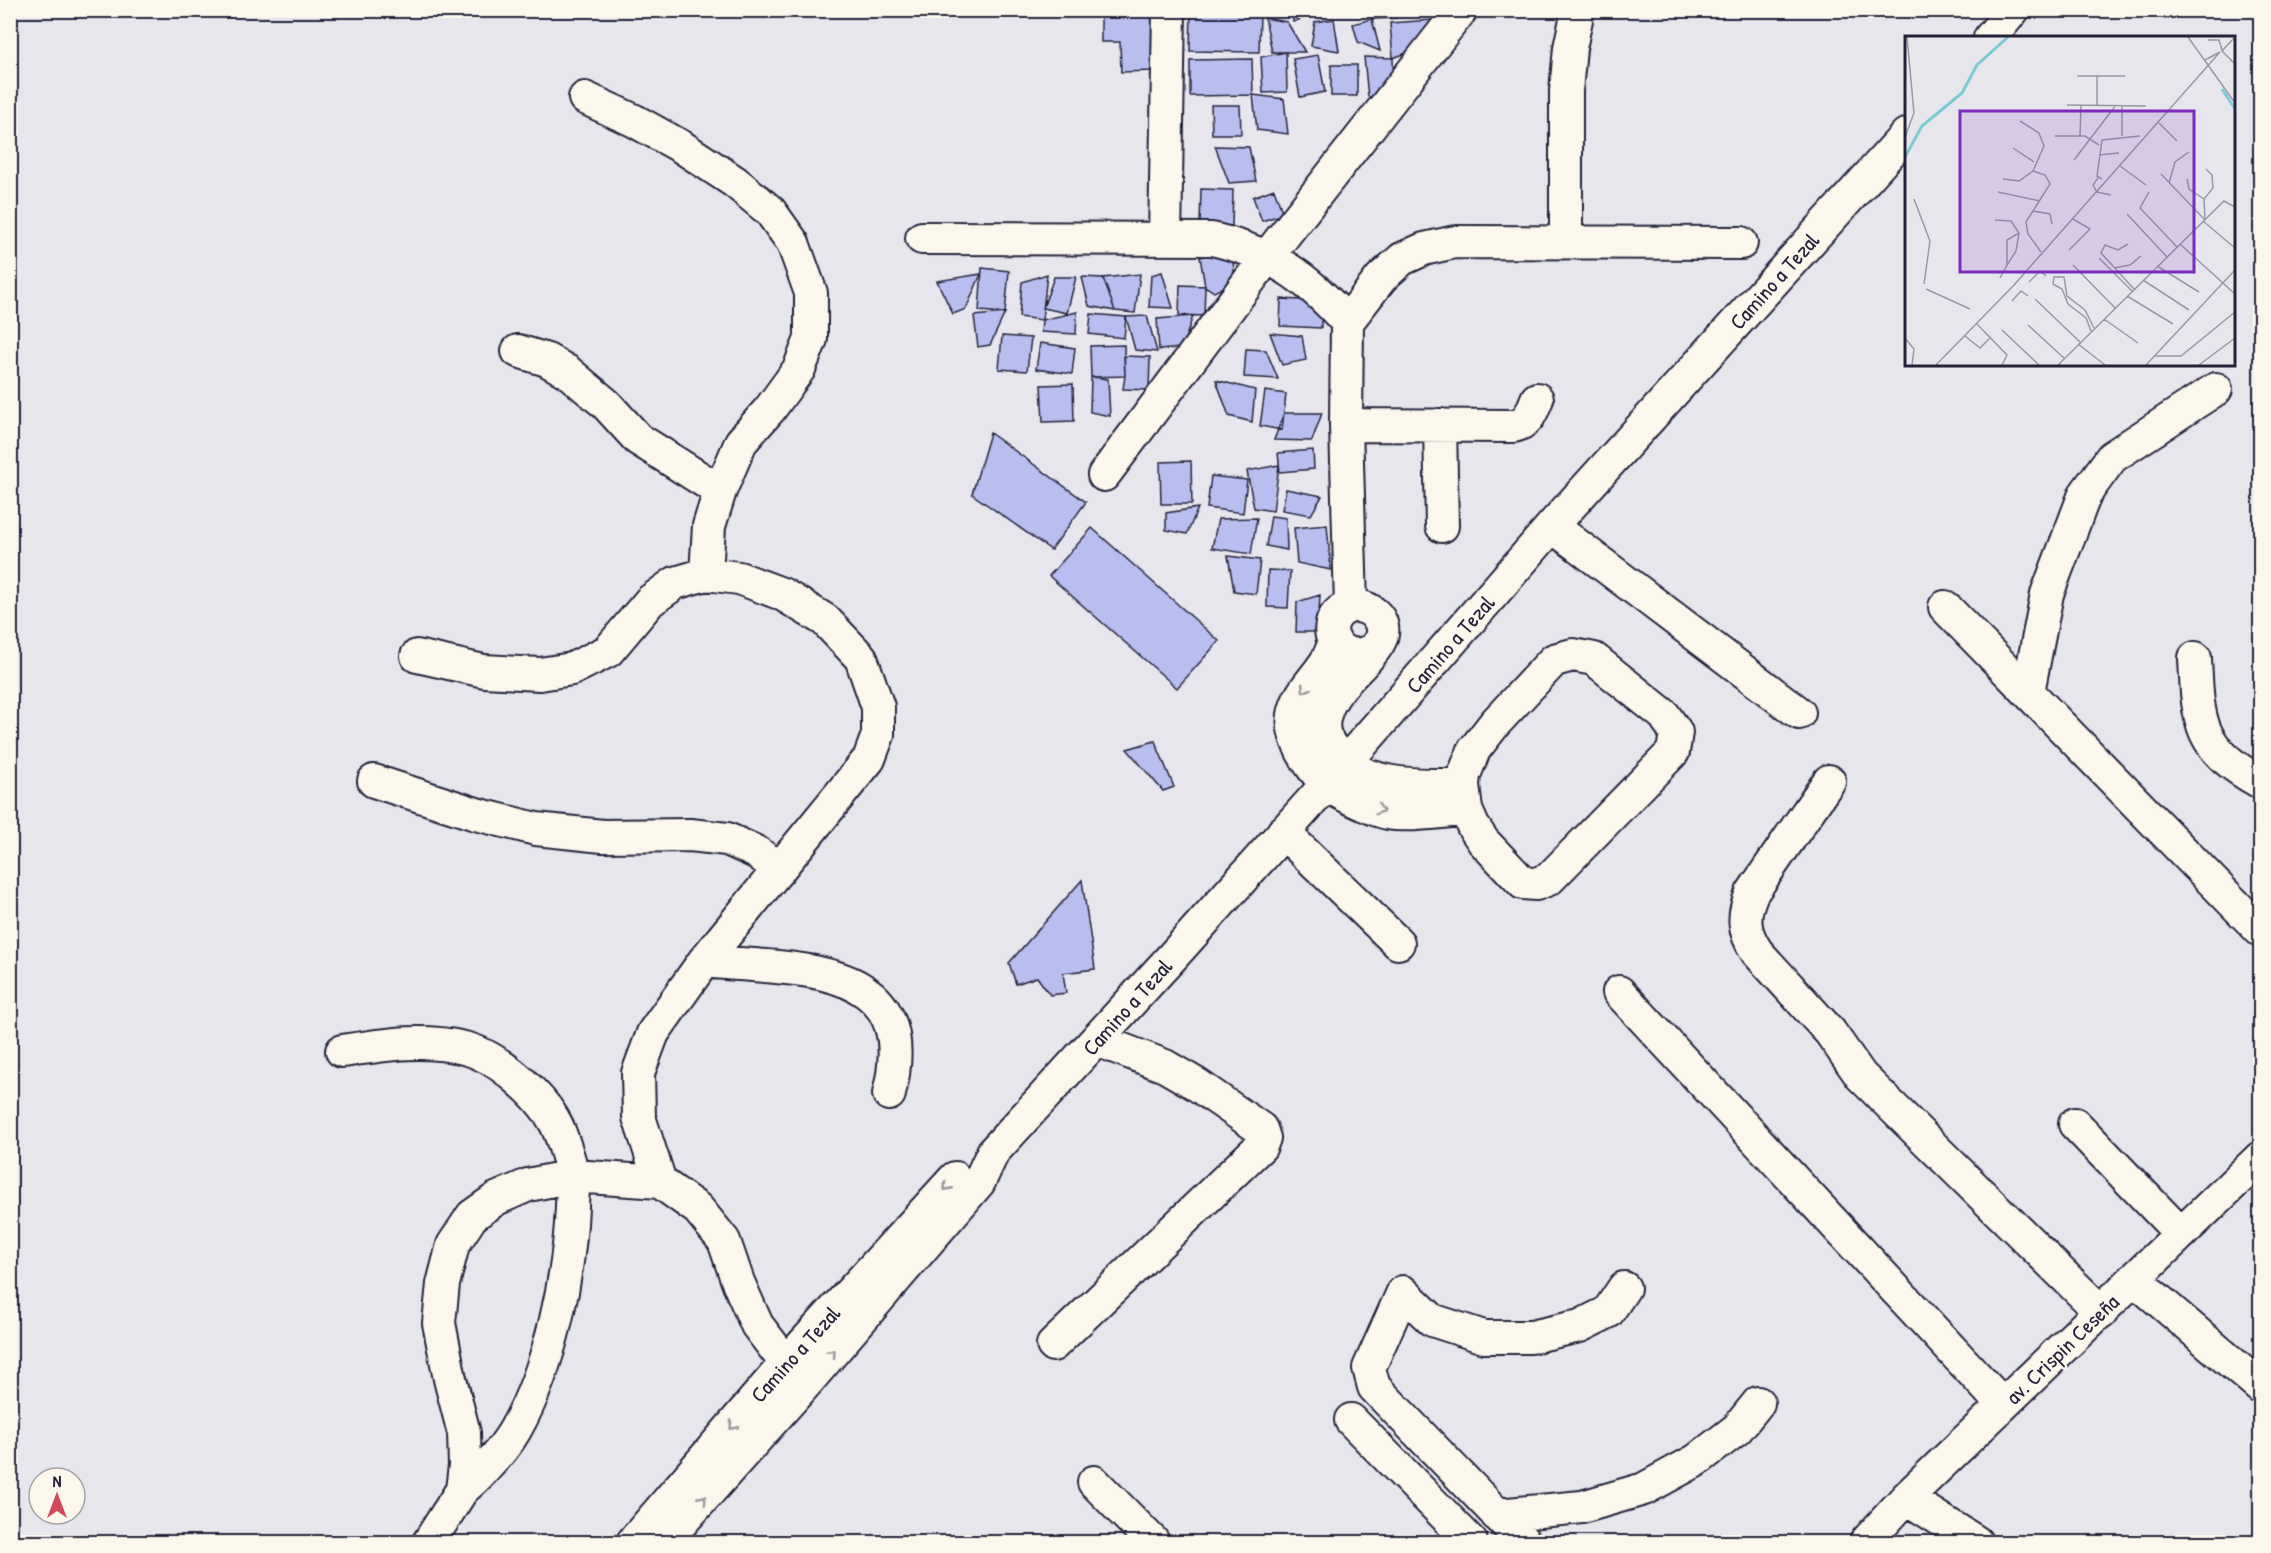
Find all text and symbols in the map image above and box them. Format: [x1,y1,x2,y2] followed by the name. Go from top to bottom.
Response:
[1905,36,2235,366] inset map
[1722,226,1826,336] street label: Camino a Tezal
[1399,588,1501,700] street label: Camino a Tezal
[1301,683,1313,693] one-way arrow
[1374,803,1385,816] one-way arrow
[1075,952,1179,1062] street label: Camino a Tezal
[943,1180,954,1191] one-way arrow
[1999,1287,2126,1411] street label: av. Crispin Ceseña
[743,1299,847,1409] street label: Camino a Tezal
[825,1349,836,1360] one-way arrow
[729,1419,740,1430] one-way arrow
[27,1466,87,1526] north arrow
[53,1470,62,1492] text: N
[696,1495,707,1506] one-way arrow

